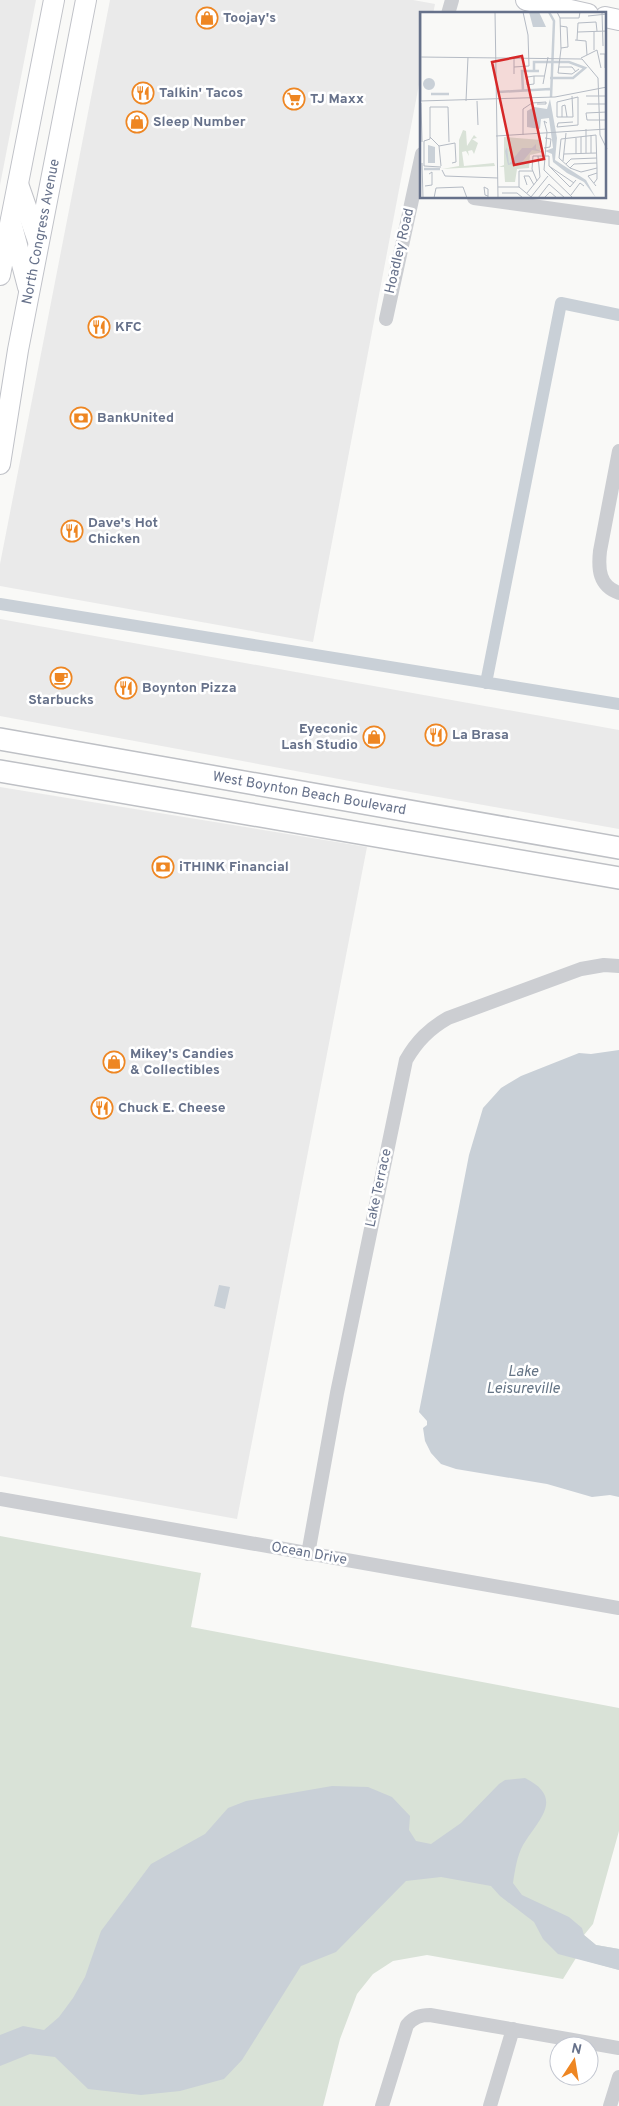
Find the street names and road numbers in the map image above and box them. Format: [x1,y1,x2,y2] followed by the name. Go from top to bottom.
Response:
[19,157,63,306] street label: North Congress Avenue
[382,207,418,295] street label: Hoadley Road
[211,768,407,819] street label: West Boynton Beach Boulevard
[362,1147,396,1229] street label: Lake Terrace
[270,1539,348,1569] street label: Ocean Drive

